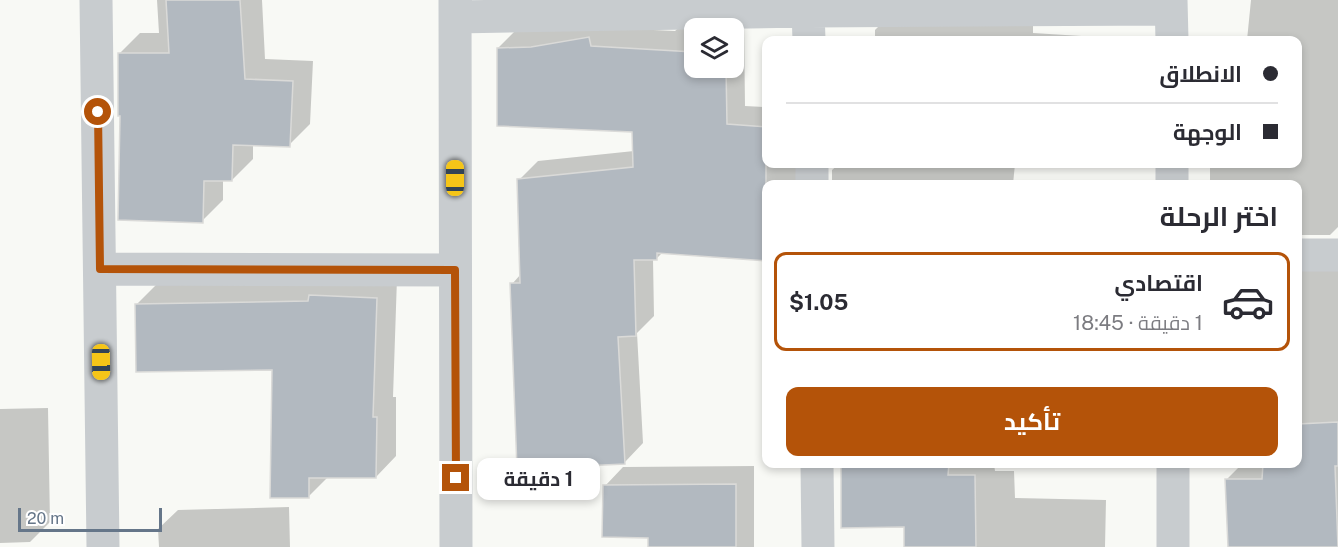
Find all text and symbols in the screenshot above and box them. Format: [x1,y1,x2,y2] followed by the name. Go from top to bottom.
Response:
[684,18,744,78] map controls
[684,18,744,78] button: layers
[1159,61,1242,87] text: الانطلاق
[84,98,111,125] route start
[1173,119,1242,145] text: الوجهة
[446,160,464,196] car
[1160,200,1278,232] text: اختر الرحلة
[1114,270,1203,296] text: اقتصادي
[1221,275,1275,329] icon: car
[789,289,848,315] text: $1.05
[1073,311,1203,335] text: 1 دقيقة · 18:45
[92,344,110,380] car
[786,387,1278,456] button: تأكيد
[477,457,600,499] callout: 1 دقيقة
[442,464,469,491] route end
[504,467,573,491] text: 1 دقيقة
[18,505,162,532] scale bar
[27,509,64,528] text: 20 m

